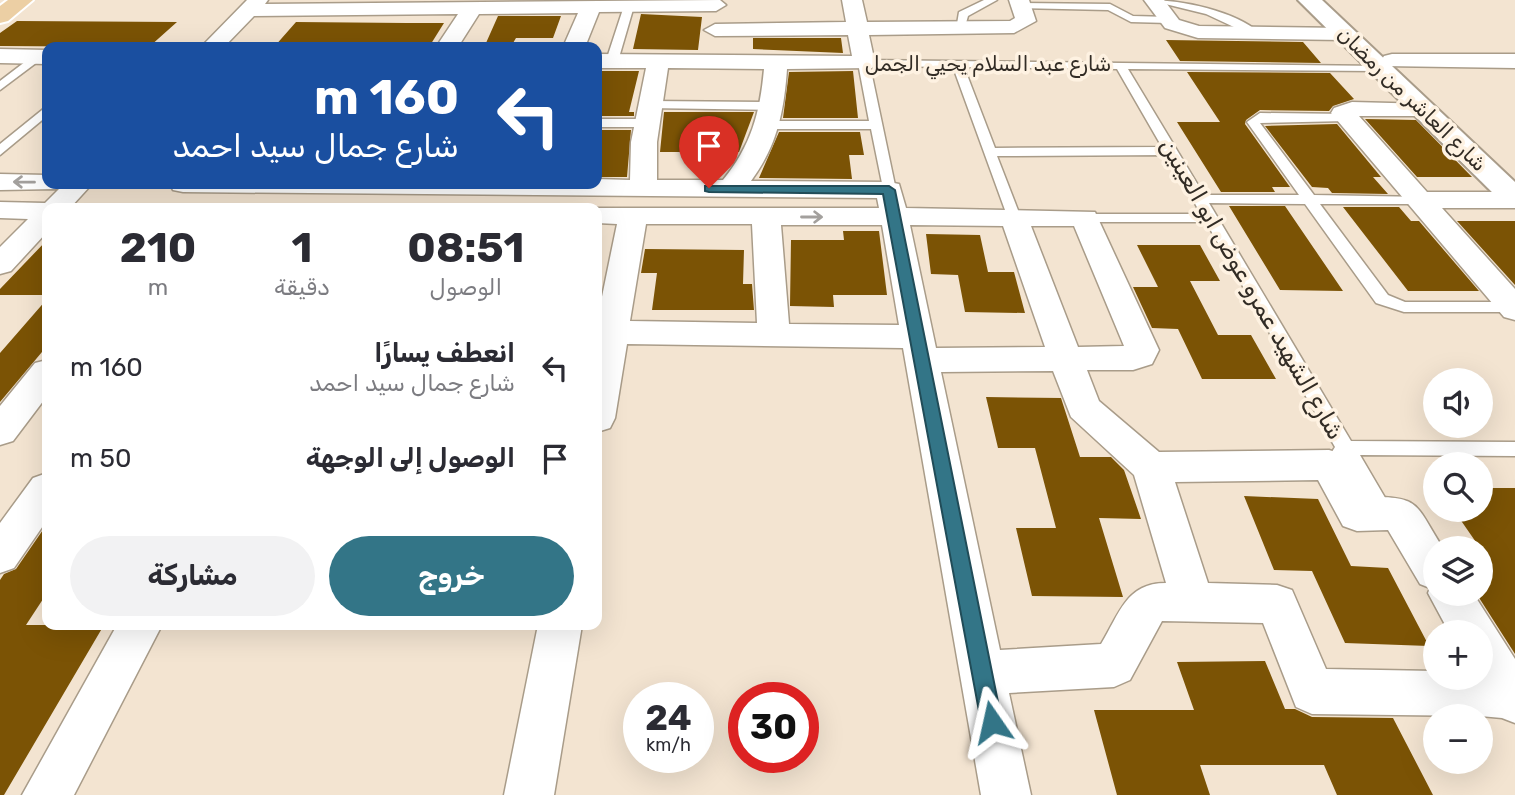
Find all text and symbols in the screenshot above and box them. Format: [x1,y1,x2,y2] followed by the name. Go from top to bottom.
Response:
[1331,21,1492,178] street label: شارع العاشر من رمضان
[865,51,1111,80] street label: شارع عبد السلام يحيي الجمل
[314,68,459,126] text: 160 m
[483,70,574,161] icon: left
[679,116,739,188] pin
[172,127,459,165] text: شارع جمال سيد احمد
[690,127,728,165] icon: arrive
[1152,133,1350,446] street label: شارع الشهيد عمرو عوض ابو العينين
[12,176,35,189] one-way arrow
[800,210,823,224] one-way arrow
[120,223,196,273] text: 210
[291,223,312,273] text: 1
[407,223,524,273] text: 08:51
[148,273,168,301] text: m
[274,273,330,301] text: دقيقة
[430,273,502,301] text: الوصول
[374,338,515,369] text: انعطف يسارًا
[536,349,574,387] icon: left
[70,352,143,383] text: 160 m
[1423,368,1493,774] map controls
[1423,368,1493,438] button: sound
[309,369,515,397] text: شارع جمال سيد احمد
[536,440,574,478] icon: arrive
[70,443,131,474] text: 50 m
[306,443,515,474] text: الوصول إلى الوجهة
[1423,452,1493,522] button: search
[70,536,315,616] button: مشاركة
[329,536,574,616] button: خروج
[1423,536,1493,606] button: layers
[1423,620,1493,690] button: +
[728,682,819,773] speed limit sign: 30
[955,685,1029,759] position arrow
[645,697,692,739] text: 24
[1423,704,1493,774] button: −
[646,734,691,756] text: km/h

